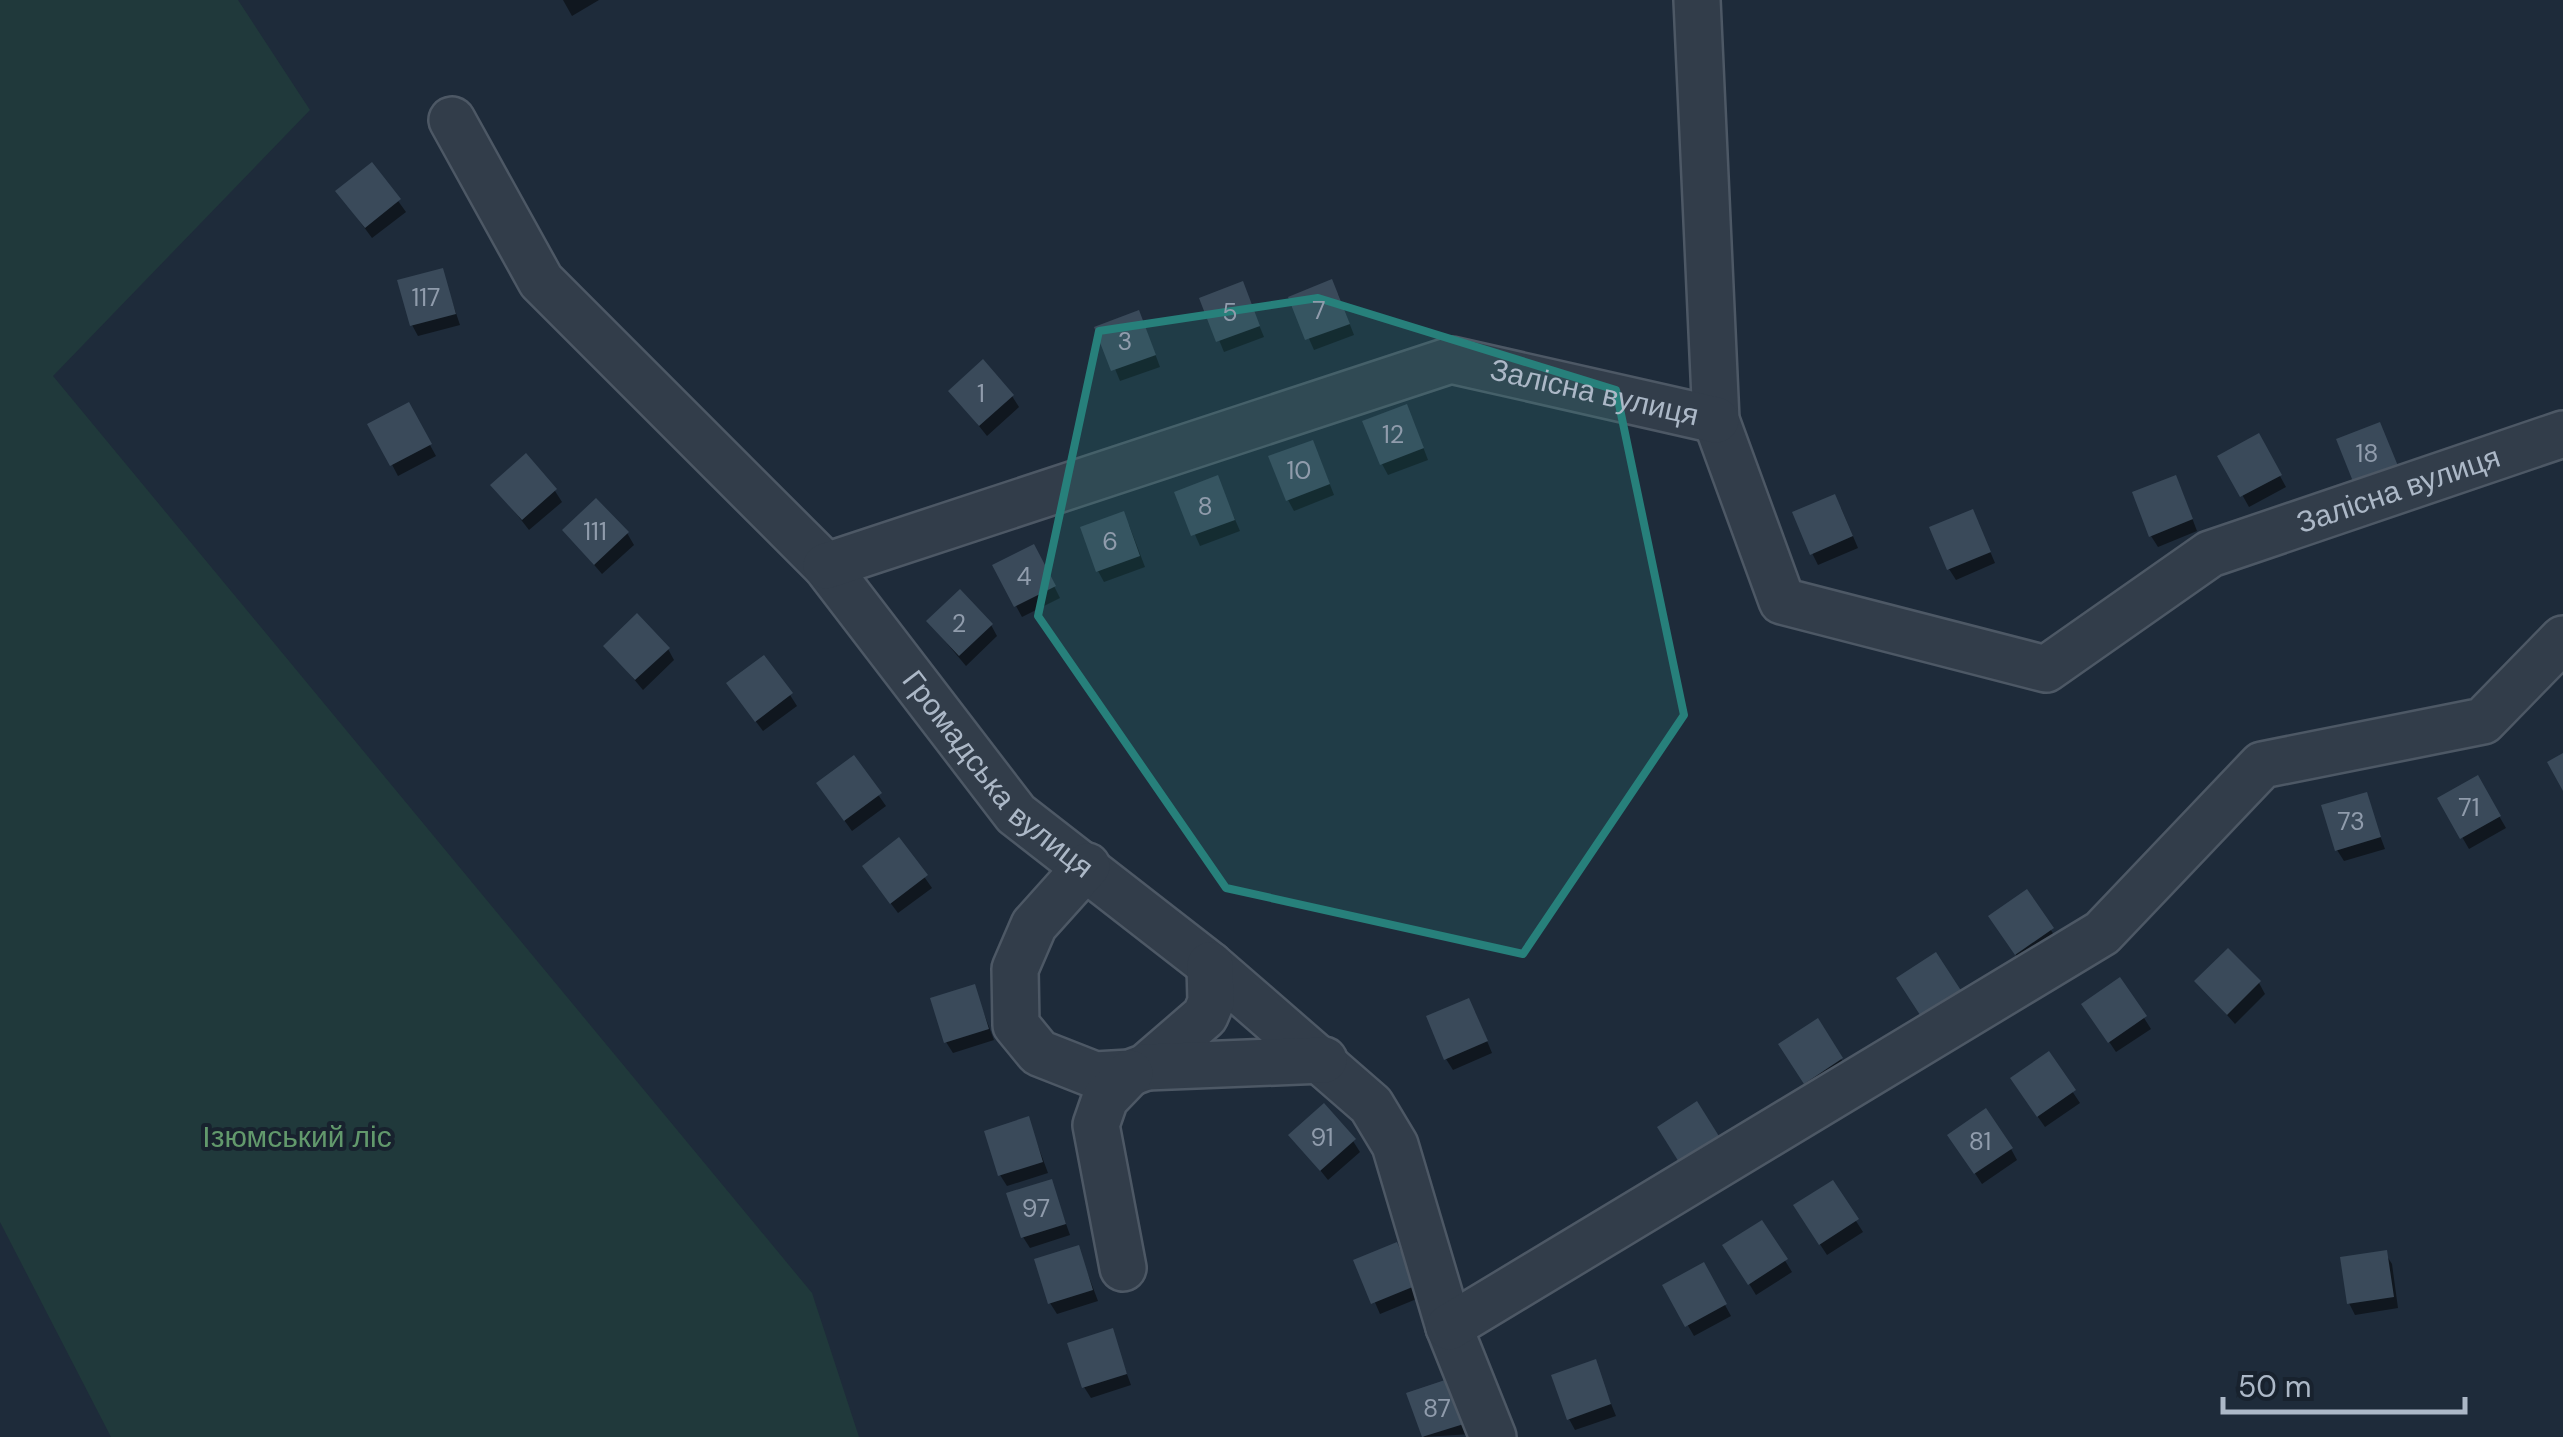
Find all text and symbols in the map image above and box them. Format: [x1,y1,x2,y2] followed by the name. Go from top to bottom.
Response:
[412,281,440,314] house number: 117
[1312,294,1326,327] house number: 7
[1222,296,1238,329] house number: 5
[1118,325,1132,358] house number: 3
[1486,349,1702,434] street label: Залісна вулиця
[977,377,985,410] house number: 1
[1382,418,1404,451] house number: 12
[2291,437,2505,542] street label: Залісна вулиця
[2355,437,2379,470] house number: 18
[1287,454,1311,487] house number: 10
[1197,490,1213,523] house number: 8
[583,515,607,548] house number: 111
[1102,525,1118,558] house number: 6
[1016,560,1032,593] house number: 4
[952,607,966,640] house number: 2
[894,662,1102,886] street label: Громадська вулиця
[2458,791,2480,824] house number: 71
[2337,805,2365,838] house number: 73
[202,1117,392,1156] park label: Ізюмський ліс
[1310,1121,1334,1154] house number: 91
[1969,1125,1991,1158] house number: 81
[1022,1192,1050,1225] house number: 97
[2223,1352,2466,1414] scale bar
[2238,1367,2312,1406] text: 50 m
[1423,1392,1451,1425] house number: 87

